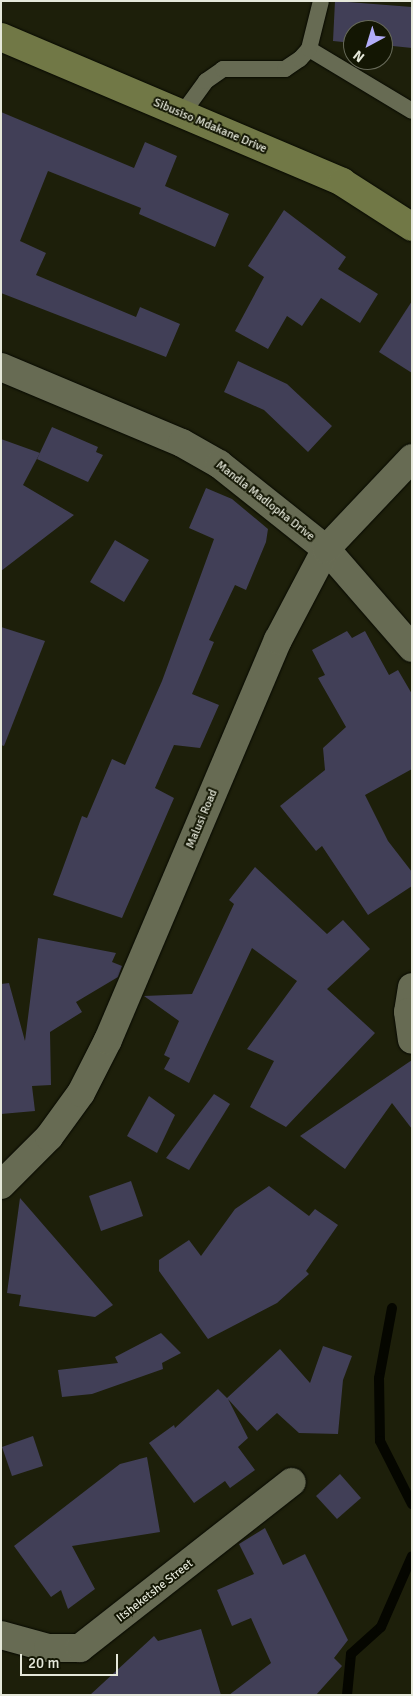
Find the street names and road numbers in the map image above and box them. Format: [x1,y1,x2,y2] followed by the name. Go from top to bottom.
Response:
[151,96,269,156] street label: Sibusiso Mdakane Drive
[213,458,317,544] street label: Mandla Madlopha Drive
[183,787,221,851] street label: Malusi Road
[114,1557,196,1625] street label: Itsheketshe Street

